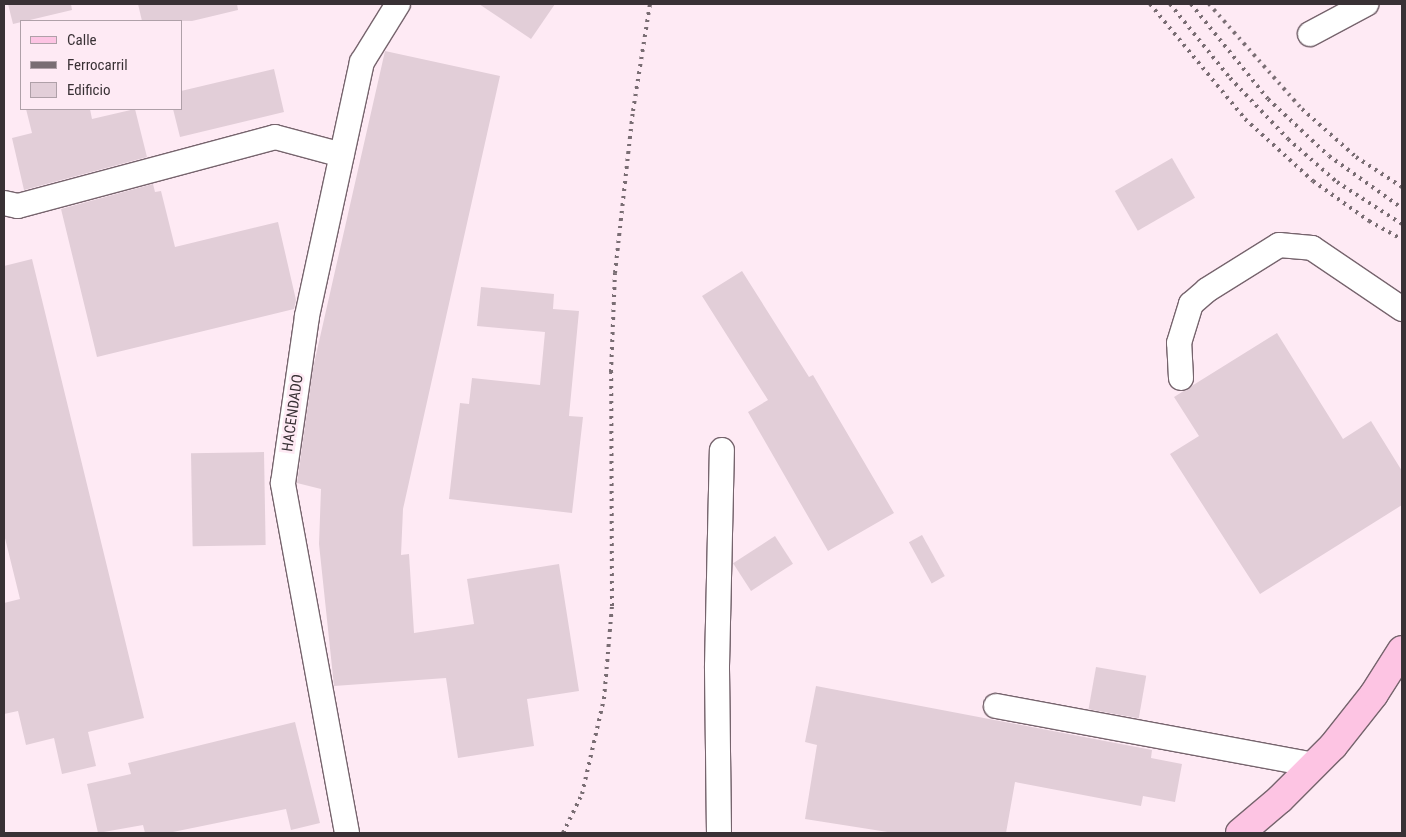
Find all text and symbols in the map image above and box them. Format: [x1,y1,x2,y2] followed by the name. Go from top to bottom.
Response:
[20,20,182,110] legend
[67,31,97,49] text: Calle
[67,56,128,74] text: Ferrocarril
[67,81,110,99] text: Edificio
[279,373,307,453] street label: HACENDADO

